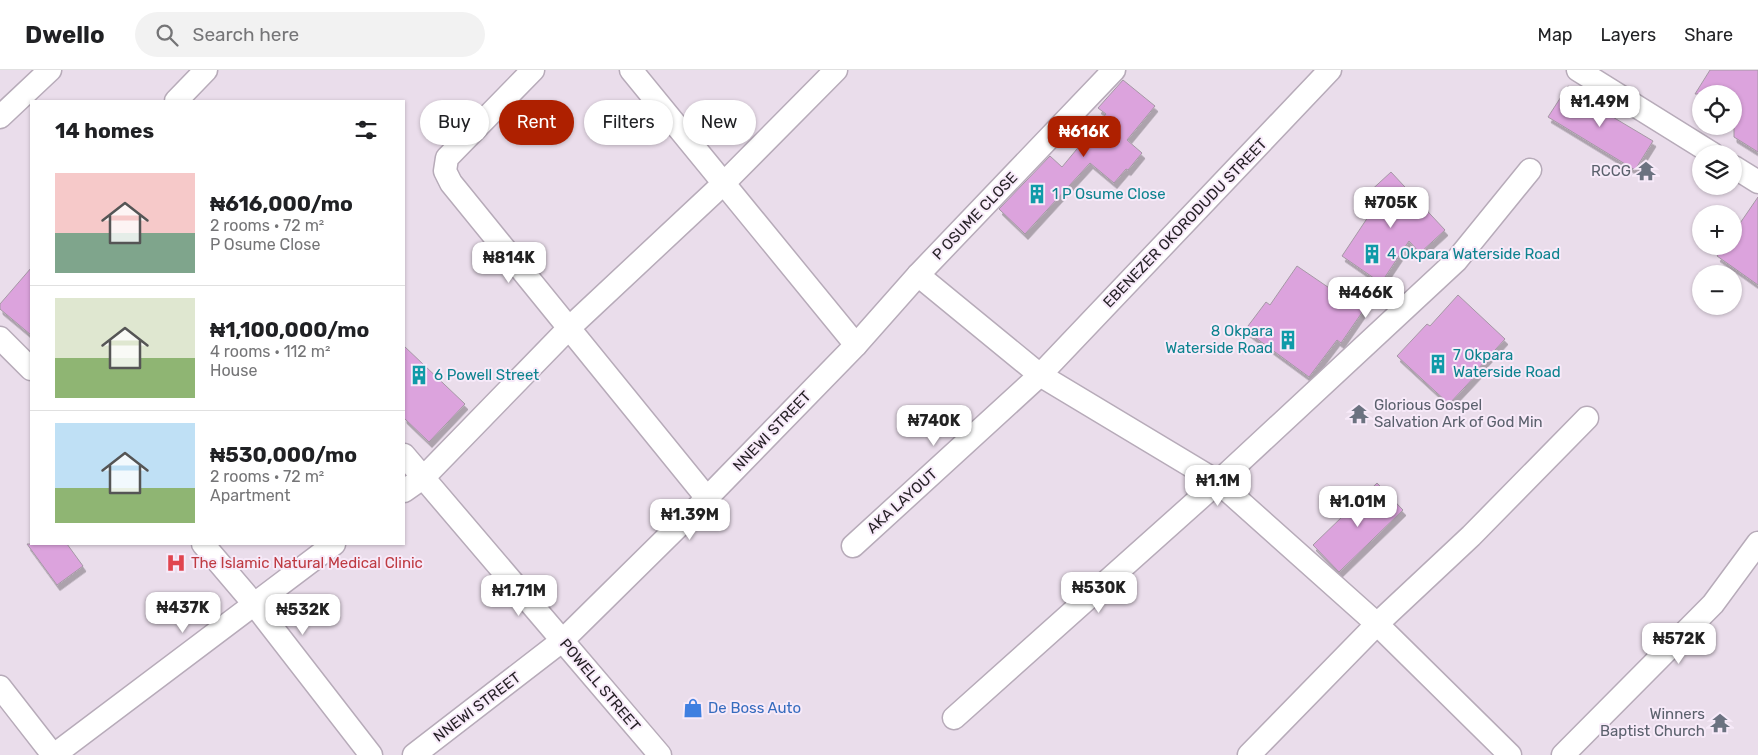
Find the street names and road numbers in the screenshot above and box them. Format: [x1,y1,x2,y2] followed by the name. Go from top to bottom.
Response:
[1099,135,1271,311] street label: EBENEZER OKORODUDU STREET
[929,169,1021,263] street label: P OSUME CLOSE
[729,387,815,475] street label: NNEWI STREET
[863,465,941,537] street label: AKA LAYOUT
[556,635,644,735] street label: POWELL STREET
[430,668,524,746] street label: NNEWI STREET

